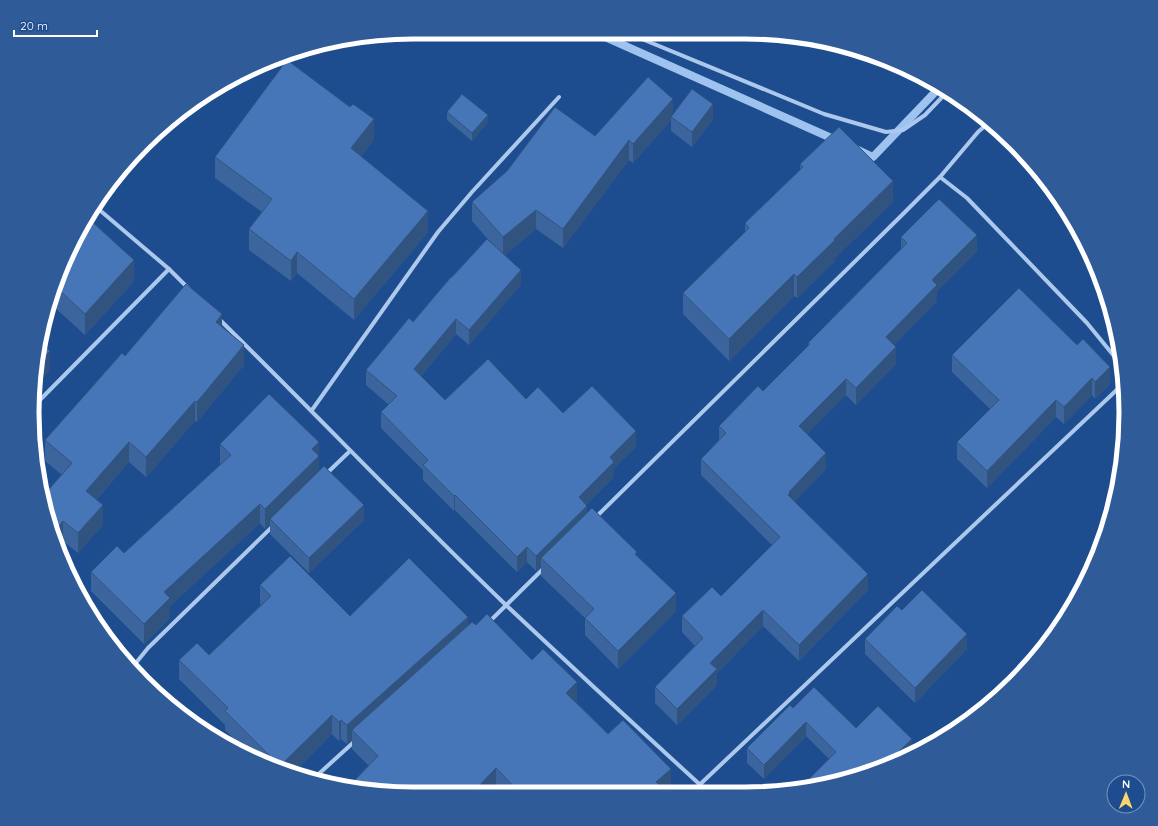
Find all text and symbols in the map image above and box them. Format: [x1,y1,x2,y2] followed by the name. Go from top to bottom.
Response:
[14,12,97,38] scale bar
[20,18,48,33] text: 20 m
[1106,774,1146,814] north arrow
[1122,777,1130,791] text: N

